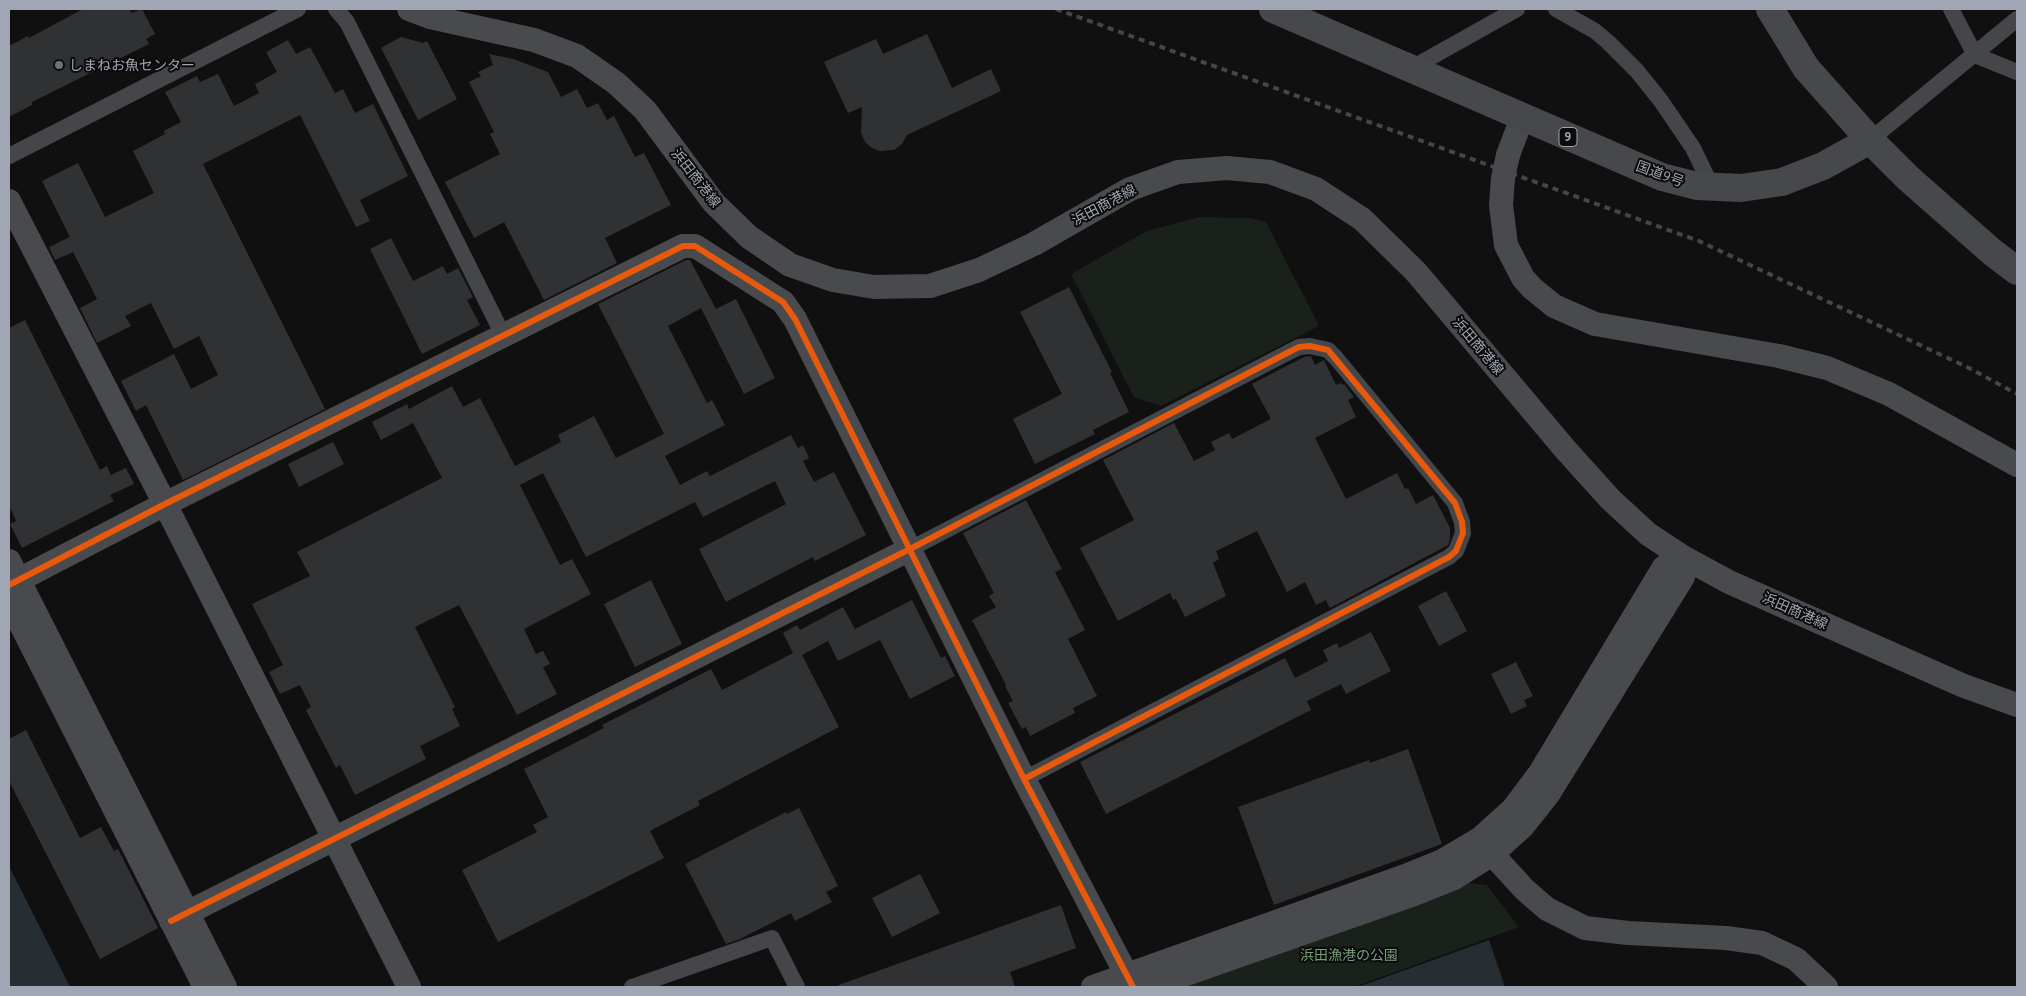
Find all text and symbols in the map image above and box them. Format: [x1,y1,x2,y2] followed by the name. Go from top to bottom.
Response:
[69,57,195,73] place label: しまねお魚センター
[53,59,65,71] marker: しまねお魚センター
[1559,128,1577,146] road number: 9
[668,145,724,211] street label: 浜田商港線
[1634,158,1686,190] street label: 国道9号
[1069,181,1139,229] street label: 浜田商港線
[1449,314,1507,378] street label: 浜田商港線
[1760,589,1830,633] street label: 浜田商港線
[1300,947,1398,963] park label: 浜田漁港の公園

